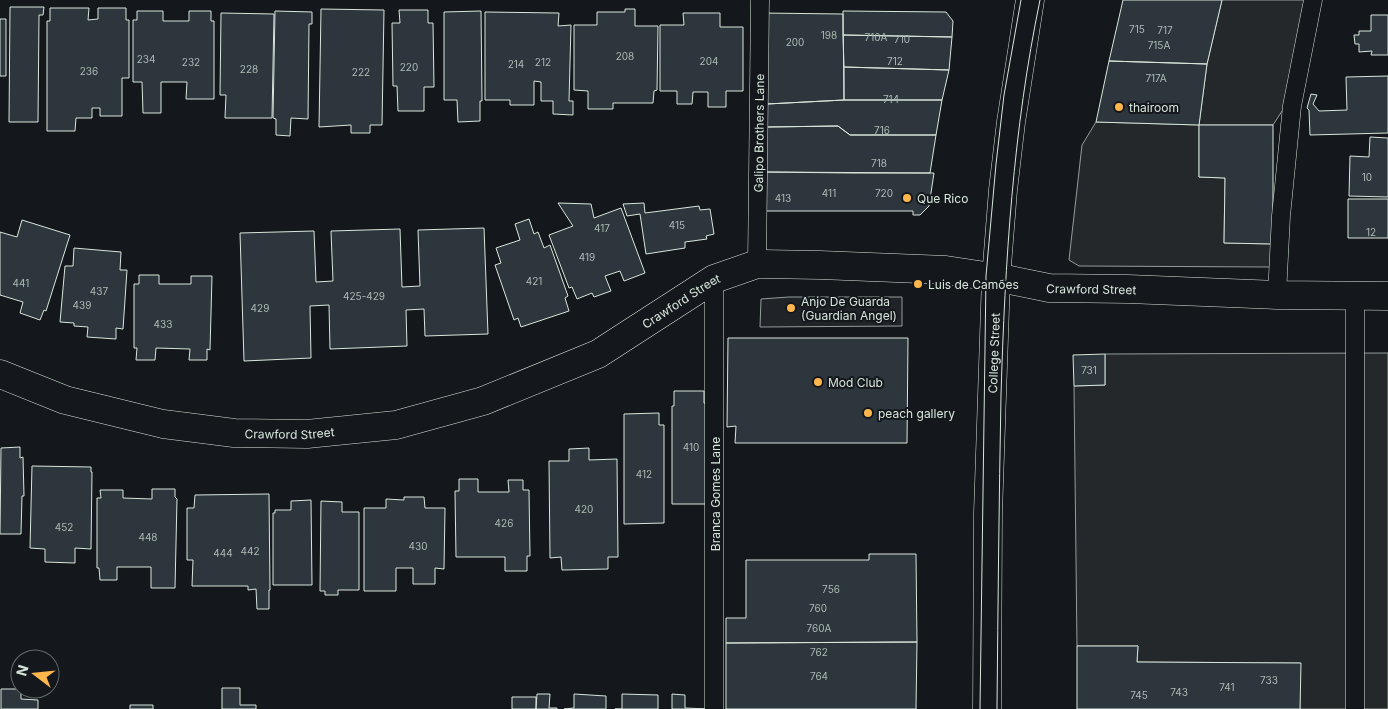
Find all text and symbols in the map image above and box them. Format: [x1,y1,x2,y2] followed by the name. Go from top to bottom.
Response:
[1129,23,1145,35] house number: 715
[1157,24,1173,36] house number: 717
[821,29,837,41] house number: 198
[865,31,888,43] house number: 710A
[894,33,910,45] house number: 710
[786,36,804,48] house number: 200
[1148,39,1170,51] house number: 715A
[616,50,634,62] house number: 208
[137,53,155,65] house number: 234
[700,55,718,67] house number: 204
[887,55,903,67] house number: 712
[182,56,200,68] house number: 232
[535,56,551,68] house number: 212
[508,58,524,70] house number: 214
[400,61,418,73] house number: 220
[240,63,258,75] house number: 228
[80,65,98,77] house number: 236
[352,66,370,78] house number: 222
[1145,72,1167,84] house number: 717A
[750,74,767,192] street label: Galipo Brothers Lane
[883,93,899,105] house number: 714
[1129,100,1179,115] place label: thairoom
[1113,101,1125,113] marker: thairoom
[874,124,890,136] house number: 716
[871,157,887,169] house number: 718
[1362,171,1372,183] house number: 10
[822,187,836,199] house number: 411
[875,187,893,199] house number: 720
[917,191,968,206] place label: Que Rico
[775,192,791,204] house number: 413
[901,192,913,204] marker: Que Rico
[669,219,685,231] house number: 415
[594,222,610,234] house number: 417
[1366,226,1376,238] house number: 12
[579,251,595,263] house number: 419
[639,270,722,331] street label: Crawford Street
[526,275,542,287] house number: 421
[13,277,29,289] house number: 441
[928,277,1019,292] place label: Luis de Camões
[912,278,924,290] marker: Luis de Camões
[1046,280,1137,297] street label: Crawford Street
[90,285,108,297] house number: 437
[343,290,385,302] house number: 425-429
[801,294,897,323] place label: Anjo De Guarda (Guardian Angel)
[73,299,91,311] house number: 439
[251,302,269,314] house number: 429
[785,302,797,314] marker: Anjo De Guarda (Guardian Angel)
[985,313,1002,394] street label: College Street
[154,318,172,330] house number: 433
[1081,364,1097,376] house number: 731
[828,375,883,390] place label: Mod Club
[812,376,824,388] marker: Mod Club
[878,406,955,421] place label: peach gallery
[862,407,874,419] marker: peach gallery
[244,424,335,442] street label: Crawford Street
[708,437,723,551] street label: Branca Gomes Lane
[683,441,699,453] house number: 410
[636,468,652,480] house number: 412
[575,503,593,515] house number: 420
[495,517,513,529] house number: 426
[55,521,73,533] house number: 452
[138,531,158,543] house number: 448
[409,540,427,552] house number: 430
[240,545,260,557] house number: 442
[213,547,233,559] house number: 444
[822,583,840,595] house number: 756
[809,602,827,614] house number: 760
[807,622,832,634] house number: 760A
[810,646,828,658] house number: 762
[10,649,60,699] north arrow
[12,663,32,678] text: N
[810,670,828,682] house number: 764
[1260,674,1278,686] house number: 733
[1219,681,1235,693] house number: 741
[1170,686,1188,698] house number: 743
[1130,689,1148,701] house number: 745

